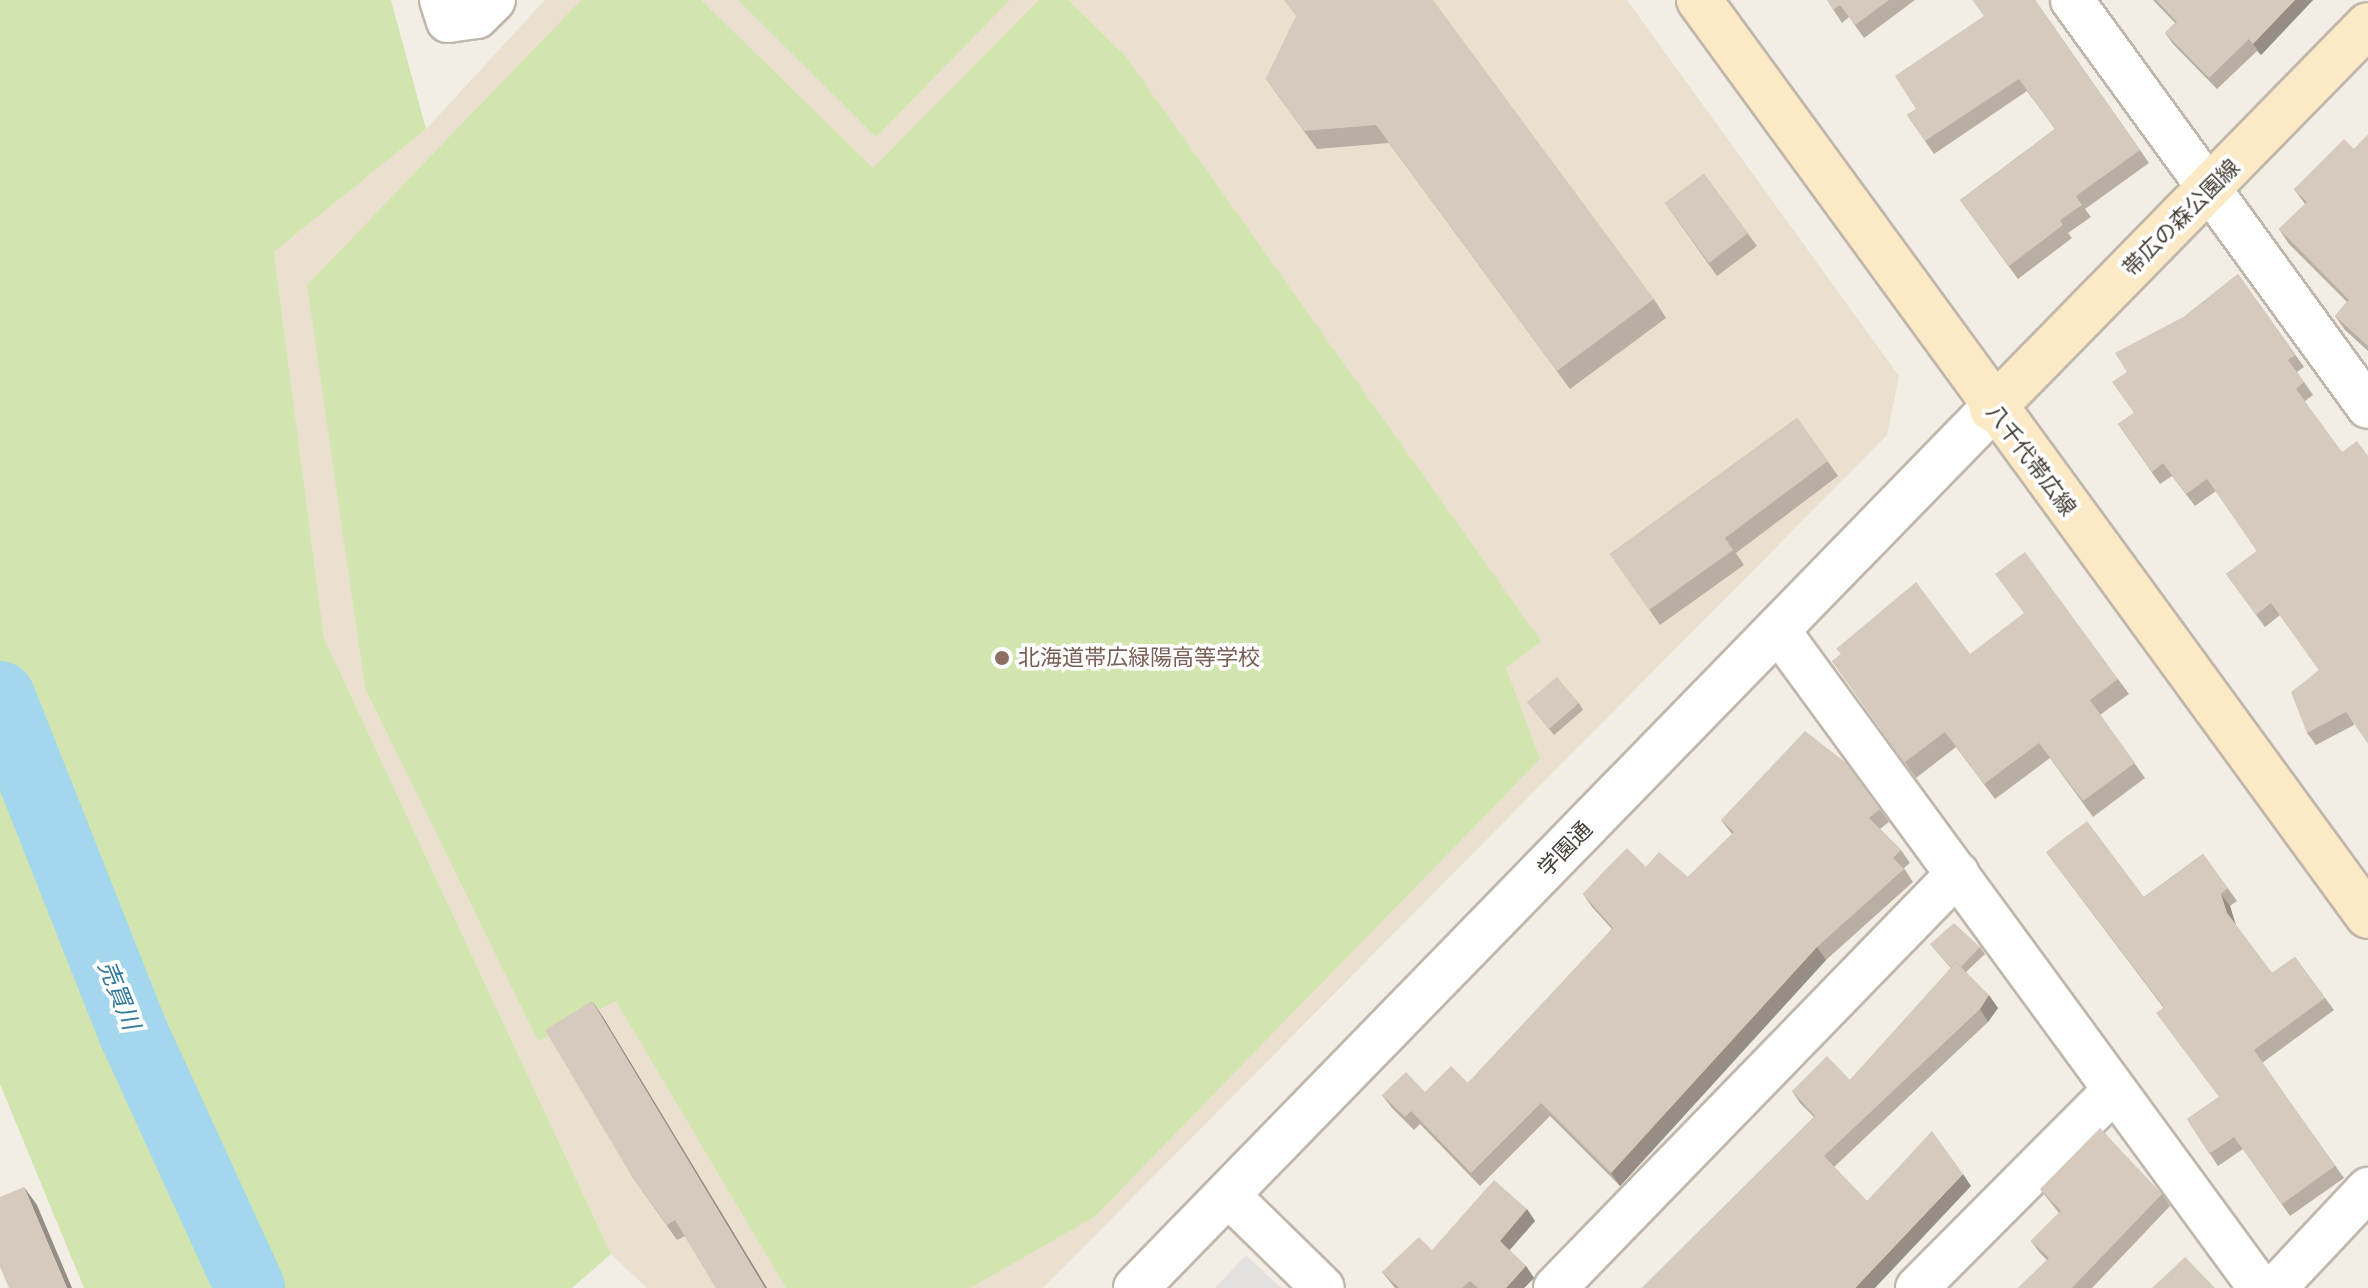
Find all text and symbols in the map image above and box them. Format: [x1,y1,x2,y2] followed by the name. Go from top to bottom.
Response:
[2117,154,2245,282] street label: 帯広の森公園線
[1981,399,2081,521] street label: 八千代帯広線
[1018,645,1260,671] place label: 北海道帯広緑陽高等学校
[993,649,1011,667] marker: 北海道帯広緑陽高等学校
[1533,816,1597,882] street label: 学園通
[92,956,146,1034] water label: 売買川

